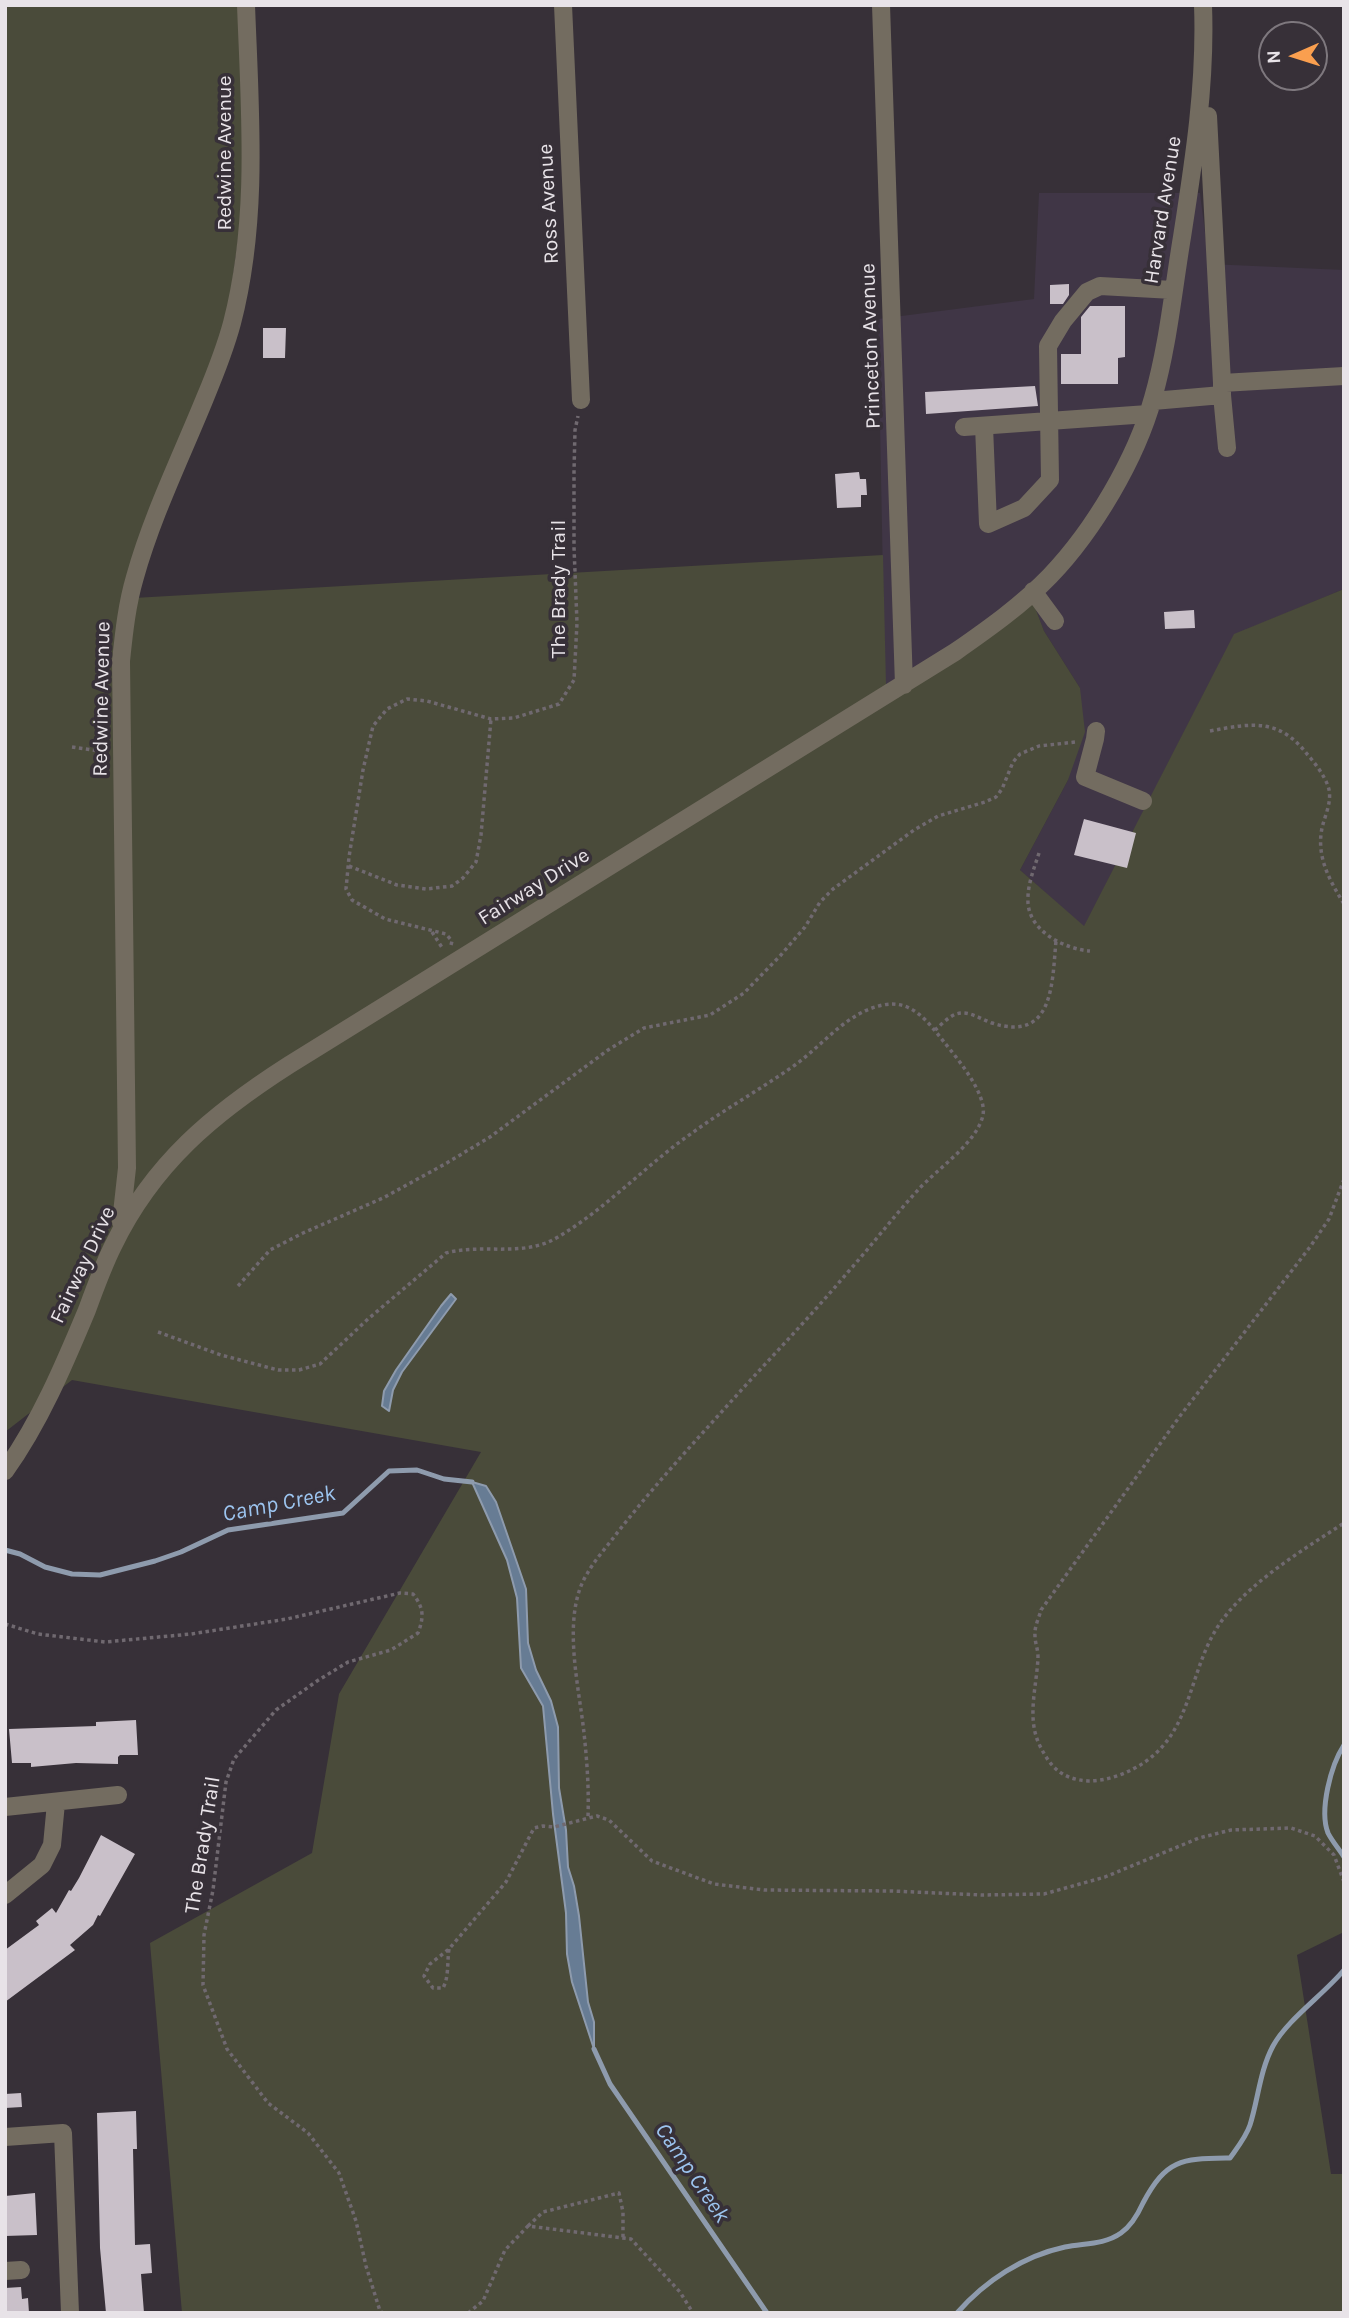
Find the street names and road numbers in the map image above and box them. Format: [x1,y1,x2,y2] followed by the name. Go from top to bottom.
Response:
[212,75,238,231] street label: Redwine Avenue
[1139,134,1187,286] street label: Harvard Avenue
[533,143,565,265] street label: Ross Avenue
[856,263,886,429] street label: Princeton Avenue
[546,520,572,658] street label: The Brady Trail
[88,621,116,777] street label: Redwine Avenue
[474,843,594,931] street label: Fairway Drive
[45,1202,121,1328] street label: Fairway Drive
[180,1775,226,1915] street label: The Brady Trail

